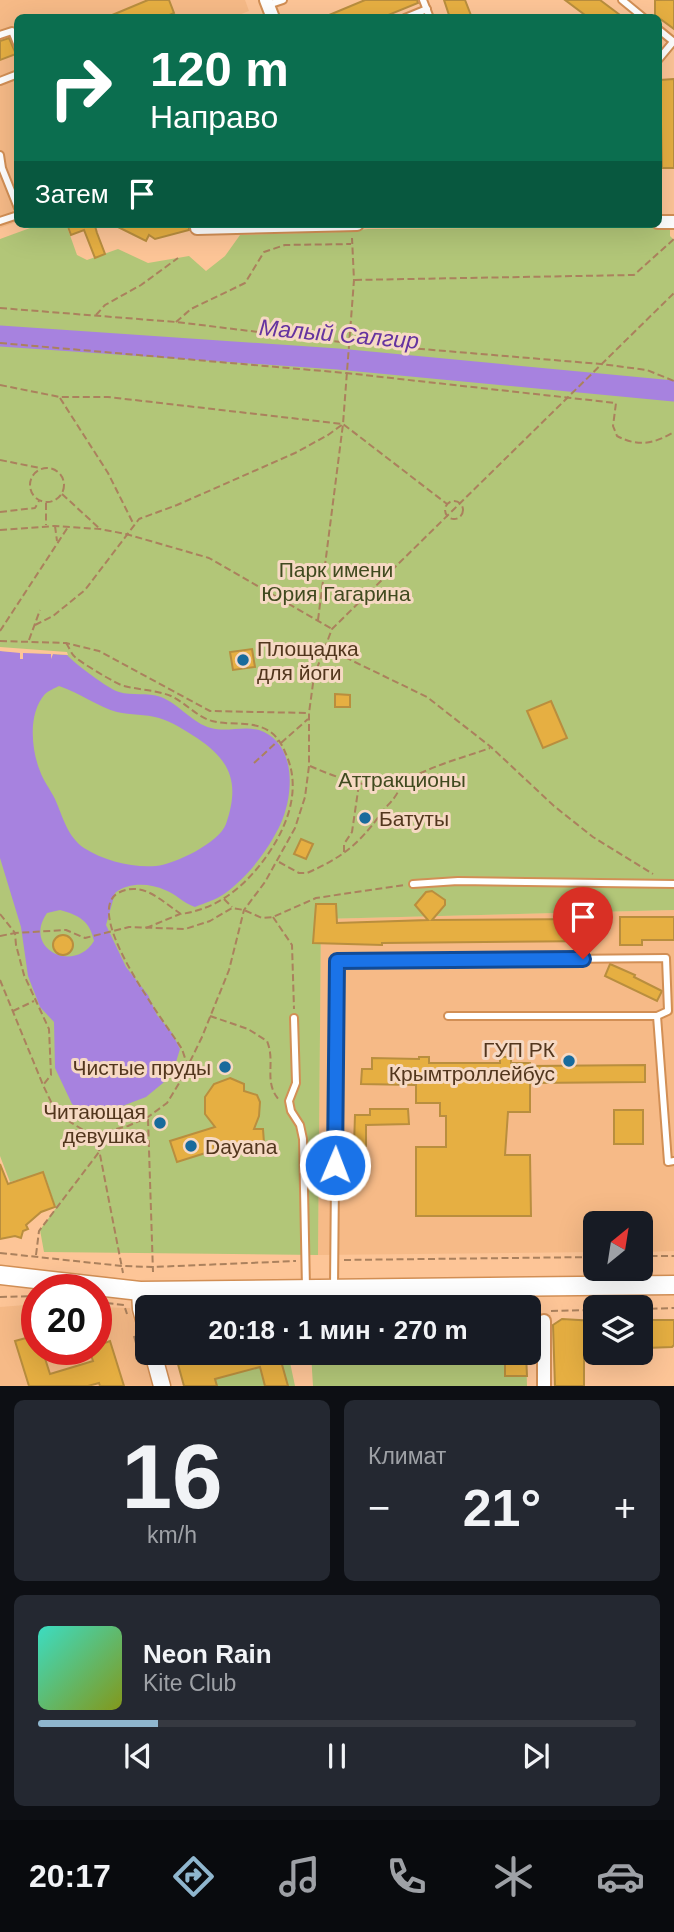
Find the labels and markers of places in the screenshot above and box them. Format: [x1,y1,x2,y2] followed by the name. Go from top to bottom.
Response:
[257,637,359,684] place label: Площадка для йоги
[235,652,251,668] marker: Площадка для йоги
[379,807,449,830] place label: Батуты
[357,810,373,826] marker: Батуты
[553,887,613,959] pin
[389,1038,556,1085] place label: ГУП РК Крымтроллейбус
[561,1053,577,1069] marker: ГУП РК Крымтроллейбус
[73,1056,211,1079] place label: Чистые пруды
[217,1059,233,1075] marker: Чистые пруды
[43,1100,146,1147] place label: Читающая девушка
[152,1115,168,1131] marker: Читающая девушка
[205,1135,278,1158] place label: Dayana
[183,1138,199,1154] marker: Dayana

